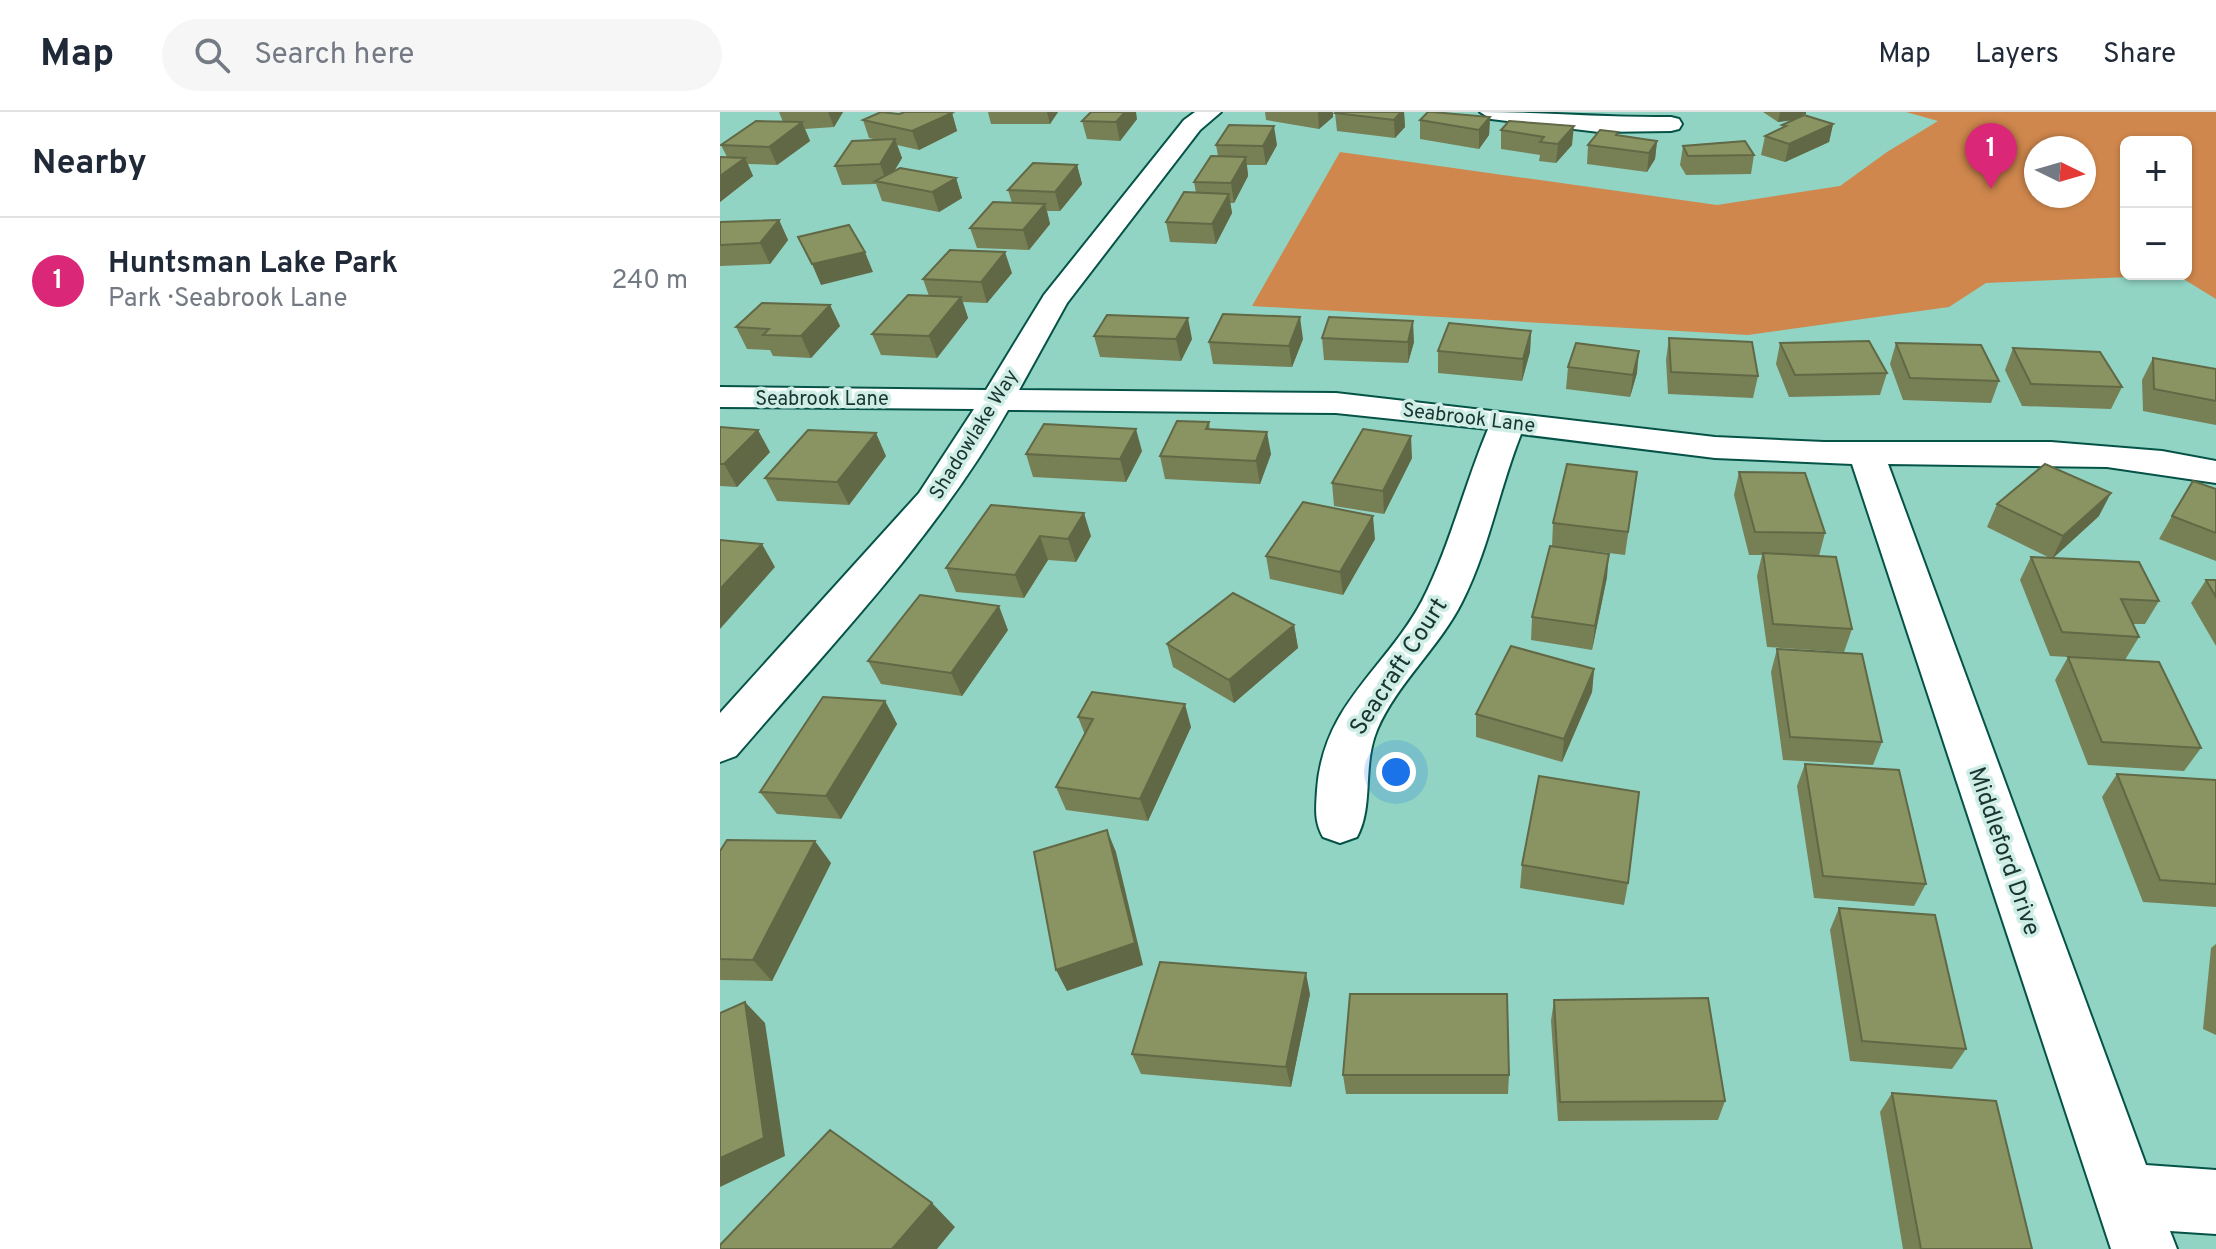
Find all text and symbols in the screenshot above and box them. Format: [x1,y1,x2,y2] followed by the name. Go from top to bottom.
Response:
[162,19,722,91] search box
[40,31,114,80] text: Map
[190,33,234,77] icon: search
[254,37,414,74] text: Search here
[1878,37,1931,73] text: Map
[1975,37,2059,73] text: Layers
[2103,37,2176,73] text: Share
[1965,123,2017,189] pin: 1
[2024,136,2096,208] north arrow
[2120,136,2192,280] map controls
[2120,136,2192,208] button: +
[32,143,147,186] text: Nearby
[2120,208,2192,280] button: −
[108,246,398,283] text: Huntsman Lake Park
[53,265,63,298] text: 1
[611,265,688,298] text: 240 m
[108,283,347,316] text: Park · Seabrook Lane
[924,365,1025,505] street label: Shadowlake Way
[755,387,889,413] street label: Seabrook Lane
[1401,398,1537,440] street label: Seabrook Lane
[1344,593,1455,741] street label: Seacraft Court
[1376,752,1416,792] your location
[1960,763,2046,940] street label: Middleford Drive

